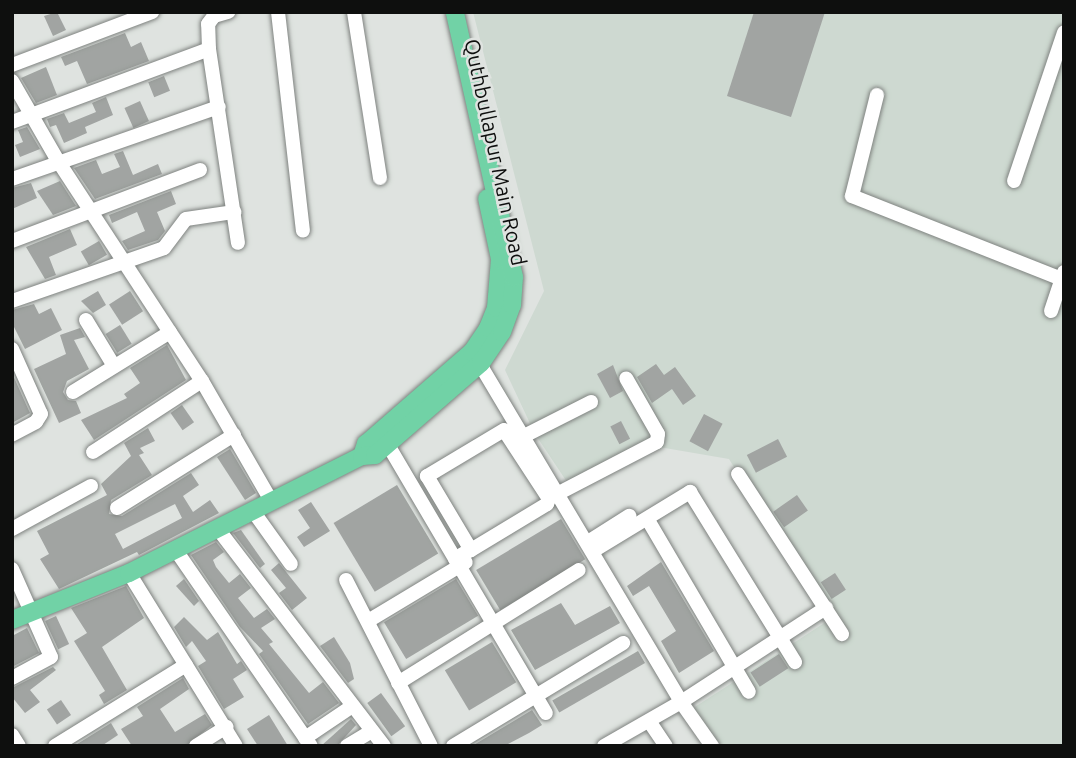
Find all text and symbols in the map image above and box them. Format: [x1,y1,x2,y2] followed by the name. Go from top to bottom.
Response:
[460,36,532,268] street label: Quthbullapur Main Road

